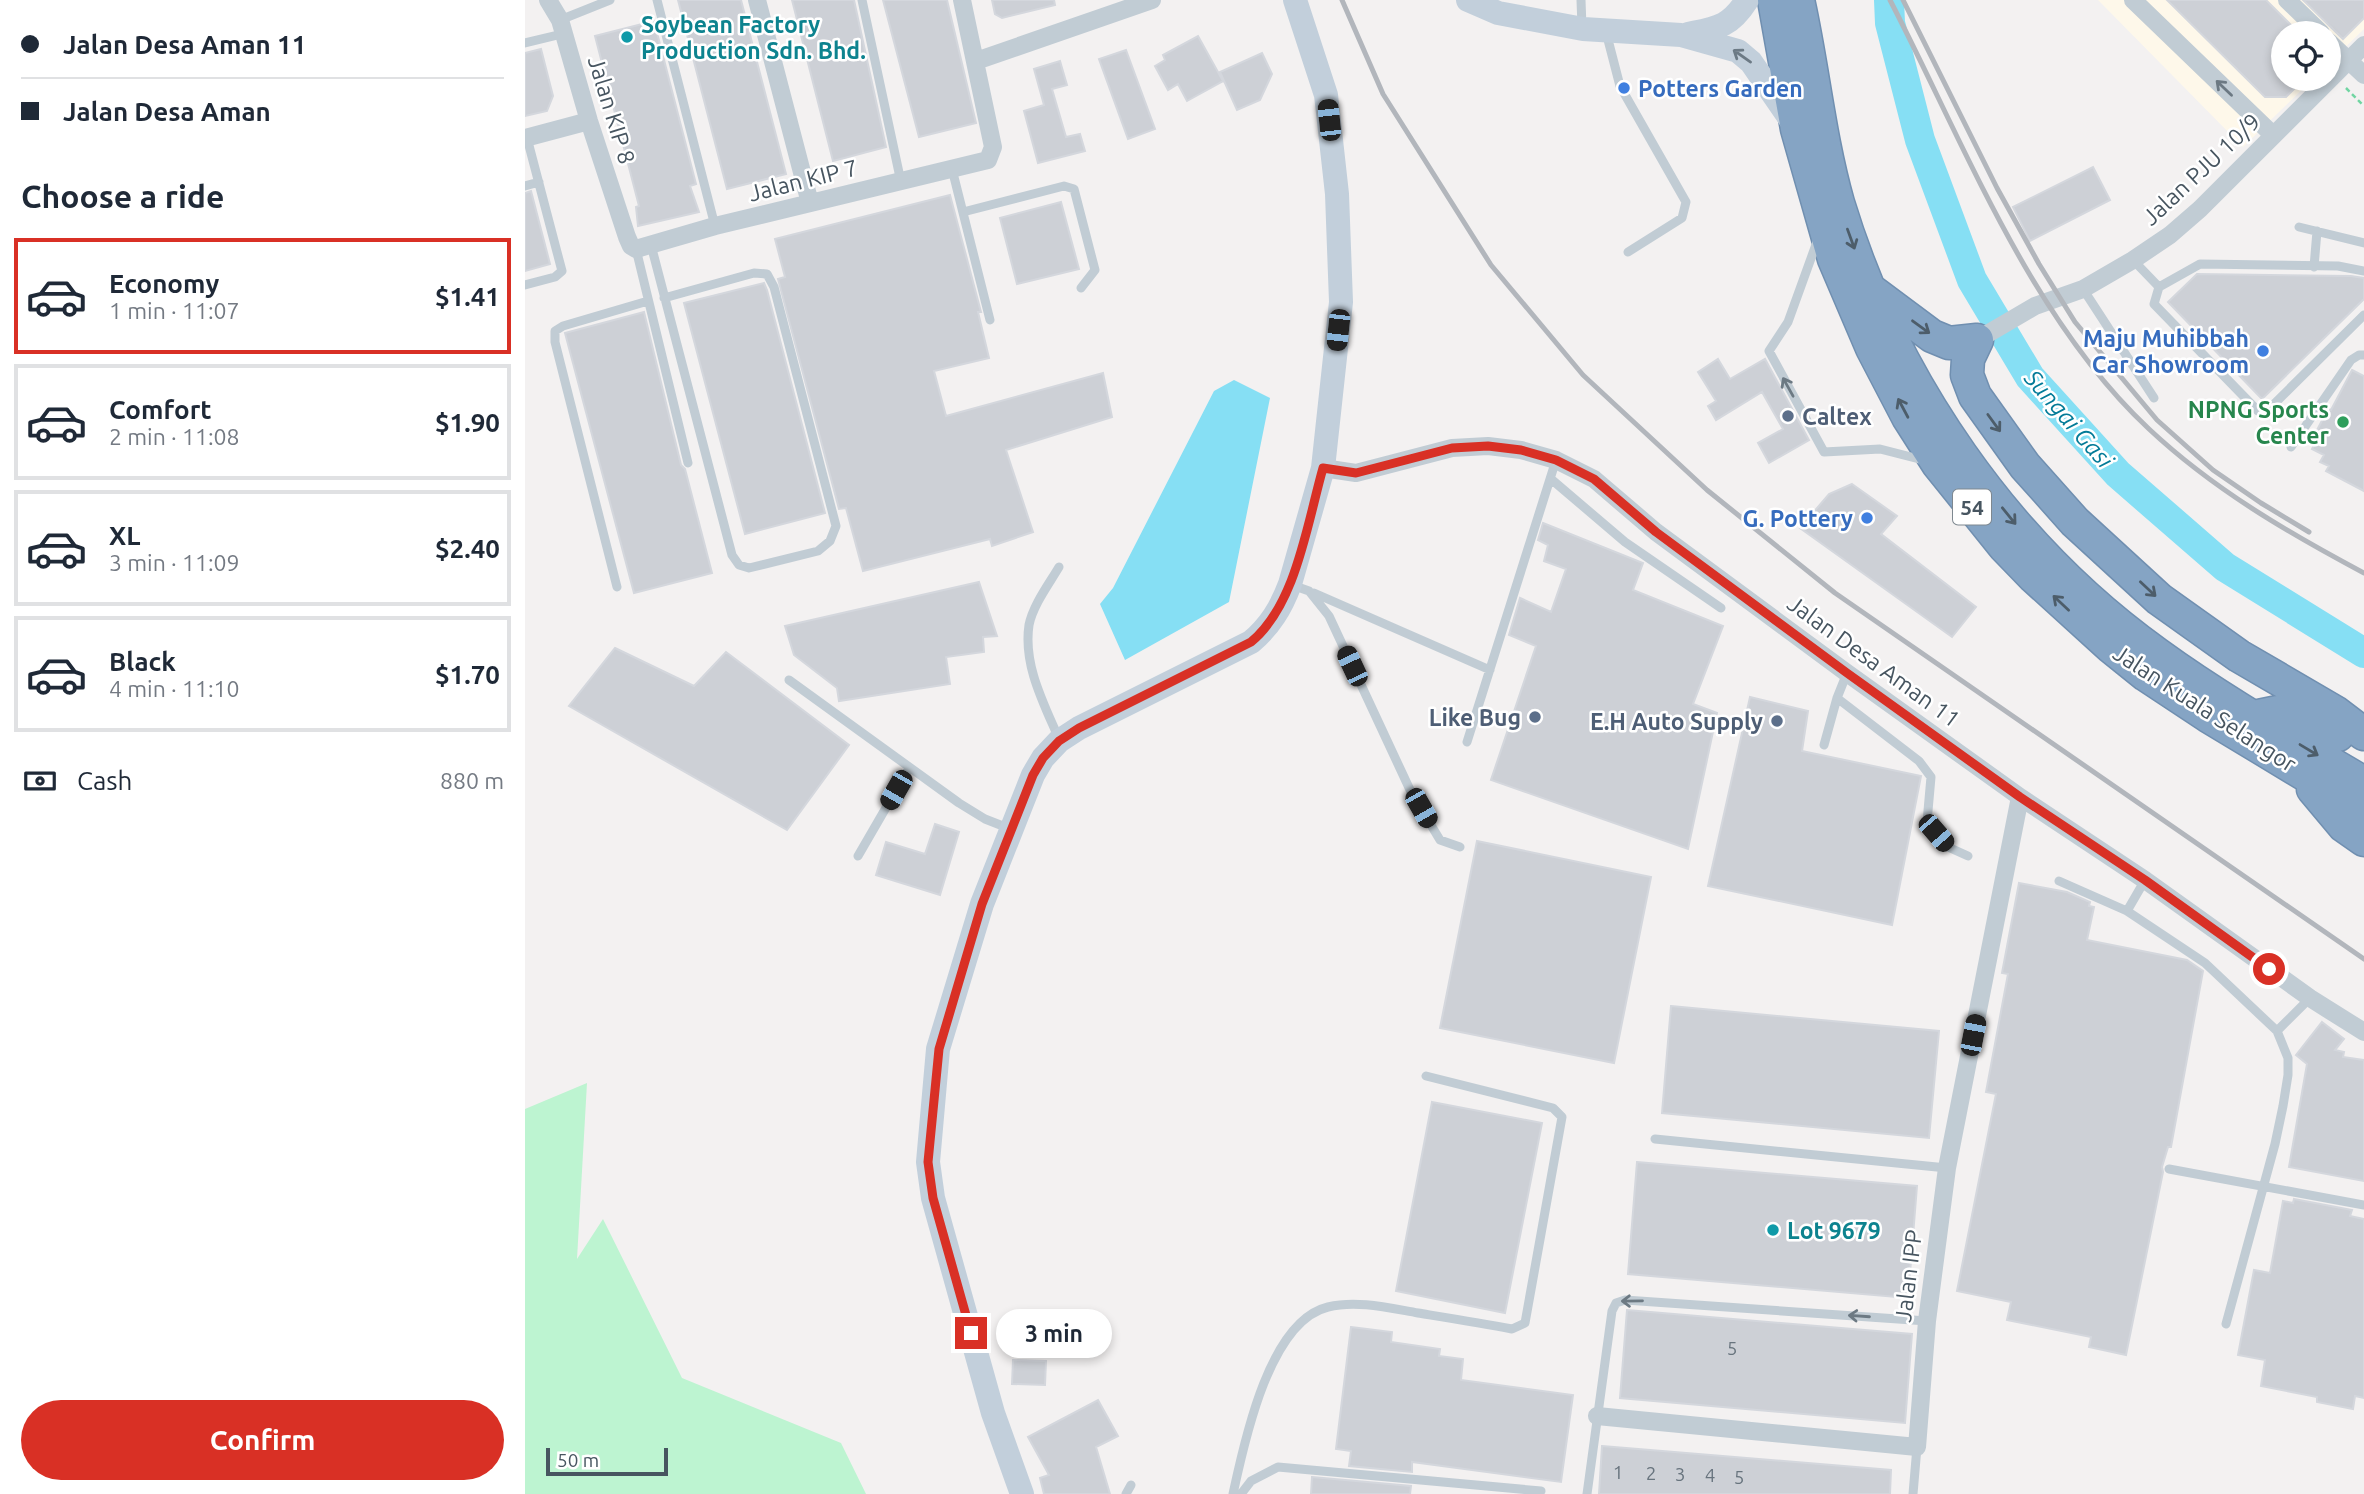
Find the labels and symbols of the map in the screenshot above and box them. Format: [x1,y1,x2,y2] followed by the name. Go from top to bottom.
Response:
[641,12,866,63] place label: Soybean Factory Production Sdn. Bhd.
[619,29,635,45] marker: Soybean Factory Production Sdn. Bhd.
[1733,49,1752,63] one-way arrow
[584,53,640,167] street label: Jalan KIP 8
[1638,76,1803,101] place label: Potters Garden
[2216,79,2233,96] one-way arrow
[1616,80,1632,96] marker: Potters Garden
[1317,98,1342,142] car
[2137,108,2265,230] street label: Jalan PJU 10/9
[746,154,860,206] street label: Jalan KIP 7
[1845,228,1858,249] one-way arrow
[1326,308,1351,352] car
[1911,320,1930,335] one-way arrow
[2083,326,2249,377] place label: Maju Muhibbah Car Showroom
[2255,343,2271,359] marker: Maju Muhibbah Car Showroom
[2019,364,2119,474] water label: Sungai Gasi
[1781,377,1795,398] one-way arrow
[2188,397,2330,448] place label: NPNG Sports Center
[1896,398,1910,418] one-way arrow
[1802,404,1872,429] place label: Caltex
[1780,408,1796,424] marker: Caltex
[1987,413,2001,432] one-way arrow
[2335,414,2351,430] marker: NPNG Sports Center
[1953,490,1991,524] road number: 54
[1742,506,1853,531] place label: G. Pottery
[2001,506,2017,524] one-way arrow
[1859,510,1875,526] marker: G. Pottery
[2139,581,2156,598] one-way arrow
[1783,590,1965,732] street label: Jalan Desa Aman 11
[2053,594,2070,611] one-way arrow
[2109,640,2301,777] street label: Jalan Kuala Selangor
[1334,643,1371,689] car
[1429,705,1521,730] place label: Like Bug
[1527,709,1543,725] marker: Like Bug
[1590,709,1763,734] place label: E.H Auto Supply
[1769,713,1785,729] marker: E.H Auto Supply
[2298,744,2318,758] one-way arrow
[877,767,916,813] car
[1402,785,1441,831] car
[1915,810,1958,856] car
[2253,953,2285,985] route start
[1959,1012,1988,1058] car
[1787,1218,1881,1243] place label: Lot 9679
[1765,1222,1781,1238] marker: Lot 9679
[1890,1228,1926,1324] street label: Jalan IPP
[1621,1294,1644,1308] one-way arrow
[996,1308,1111,1358] callout: 3 min
[1848,1309,1870,1322] one-way arrow
[955,1317,987,1349] route end
[1727,1337,1737,1359] house number: 5
[546,1445,669,1477] scale bar
[1613,1461,1623,1483] house number: 1
[1646,1462,1656,1484] house number: 2
[1675,1463,1685,1485] house number: 3
[1705,1464,1715,1486] house number: 4
[1734,1466,1744,1488] house number: 5

